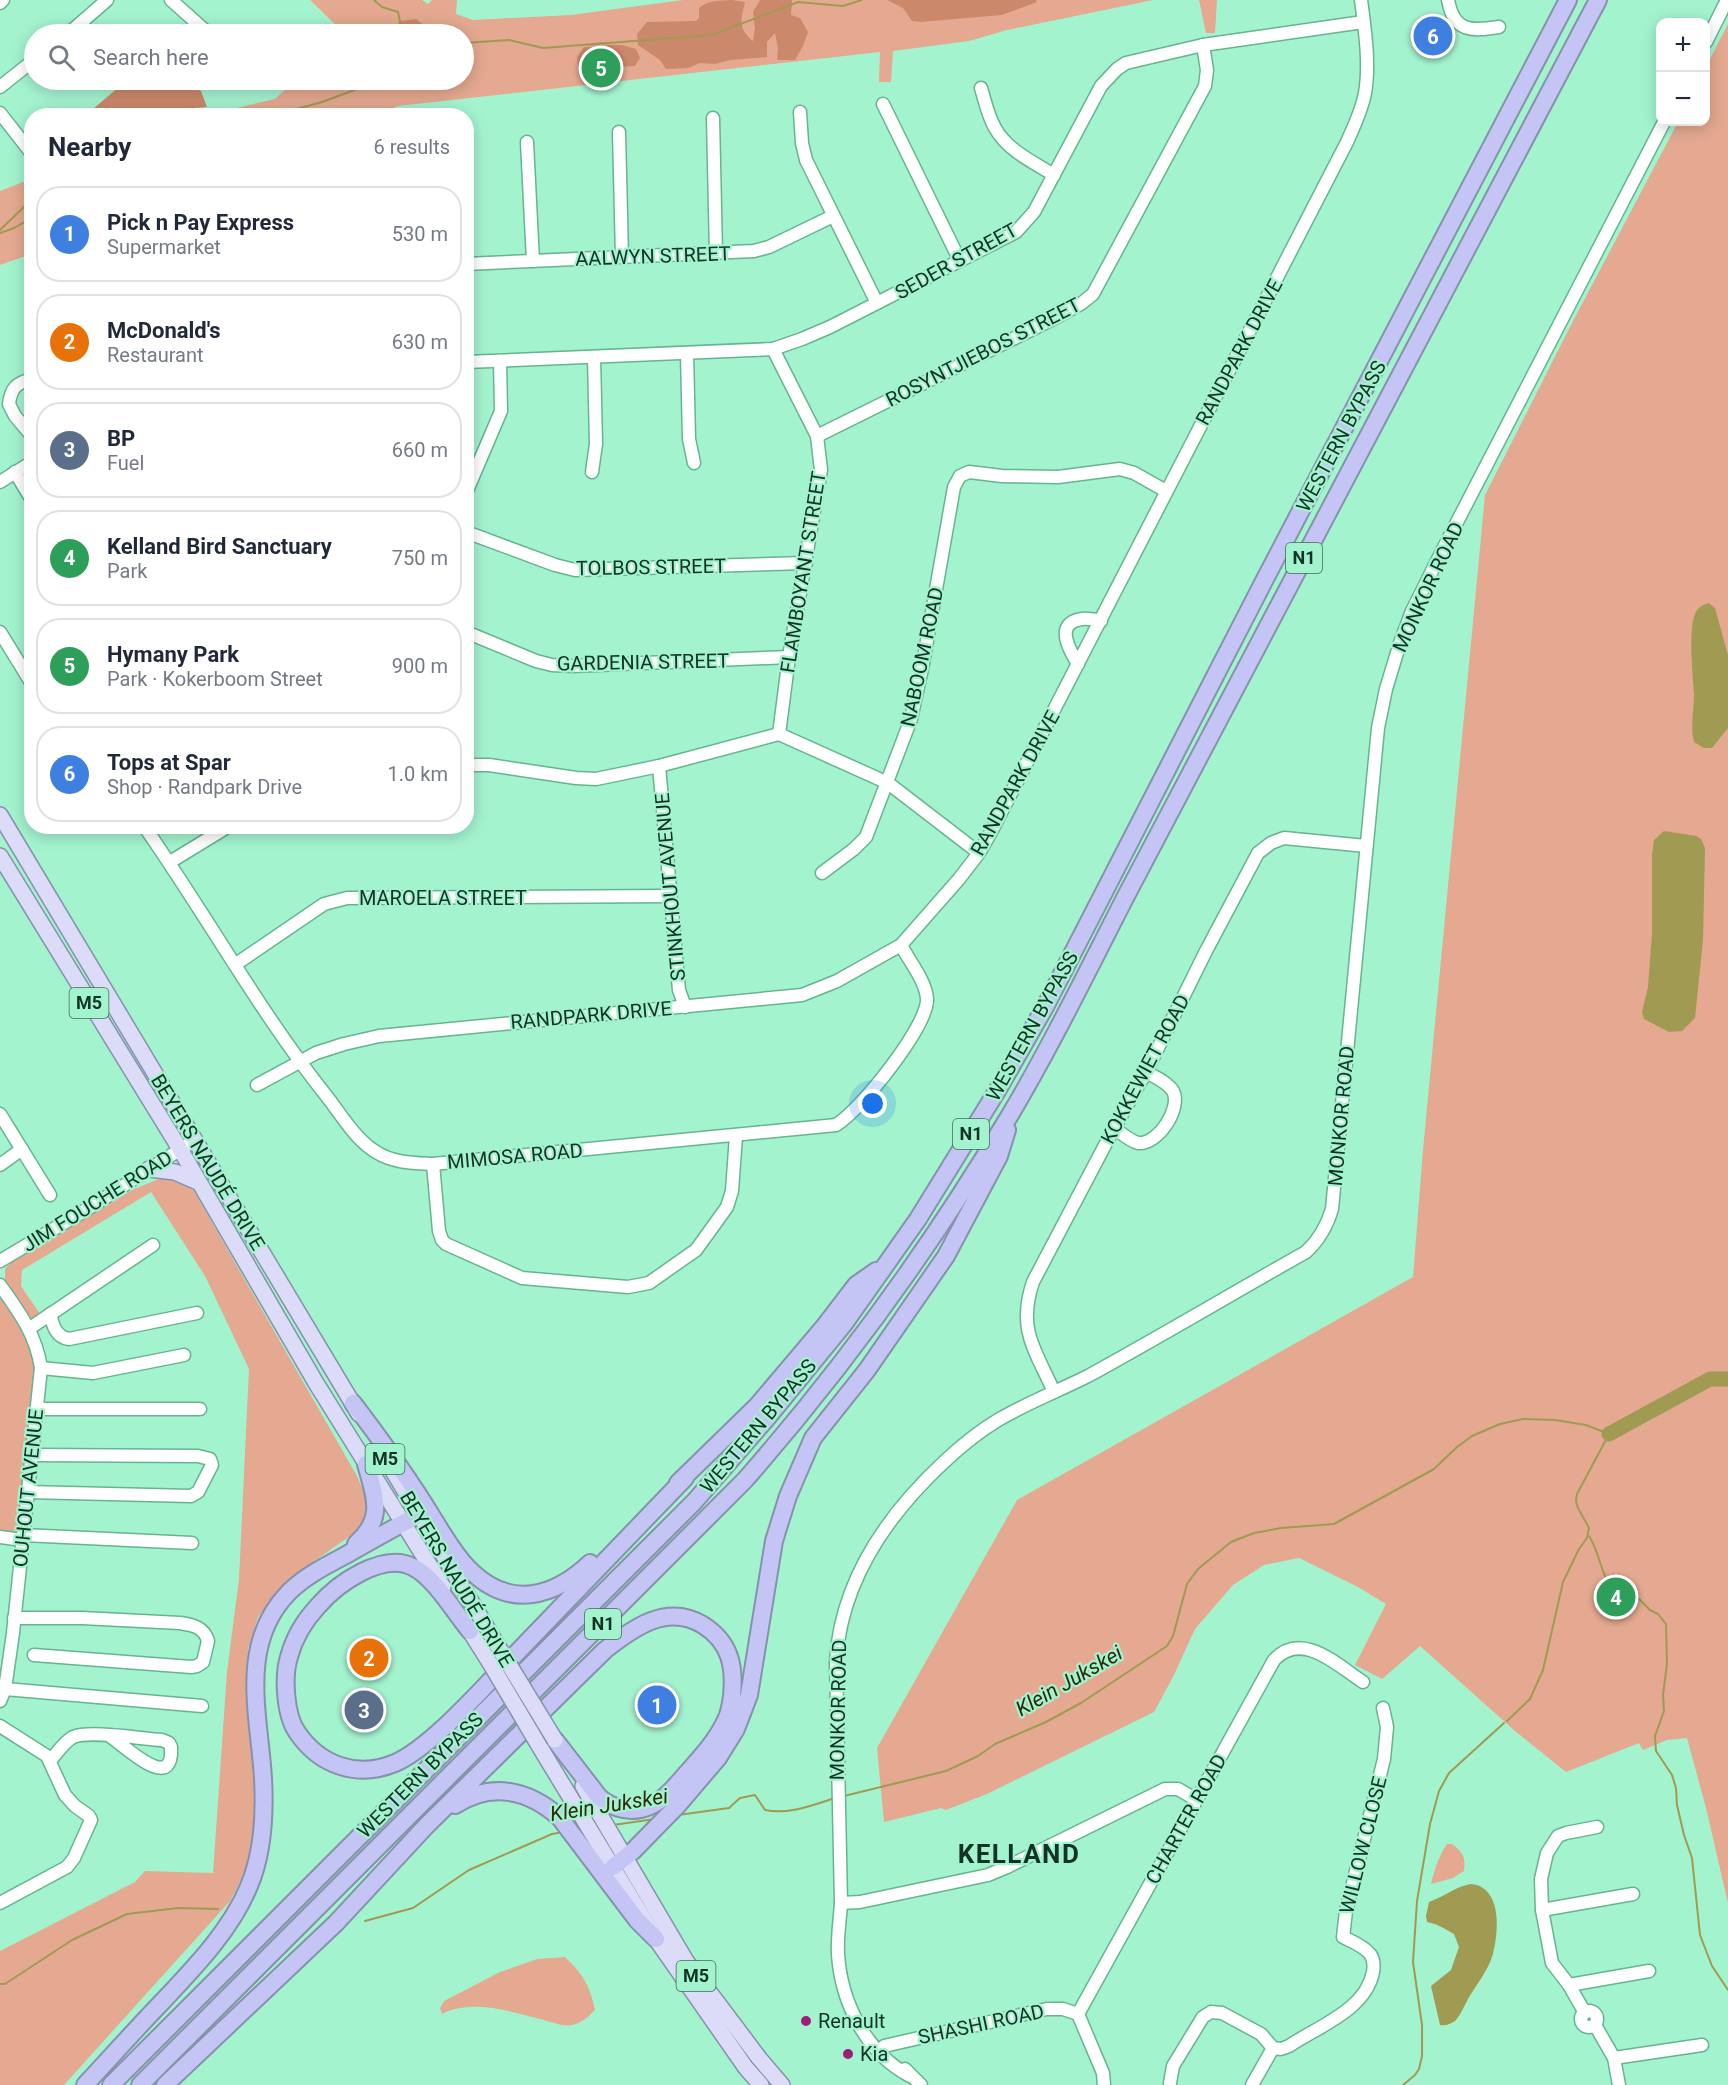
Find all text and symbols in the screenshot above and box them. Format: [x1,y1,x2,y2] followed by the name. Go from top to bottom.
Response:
[1414,14,1452,58] pin: 6
[1656,18,1710,126] map controls
[1656,18,1710,72] button: +
[24,24,474,90] search box
[45,41,78,74] icon: search
[93,45,209,70] text: Search here
[582,46,620,90] pin: 5
[1656,72,1710,126] button: −
[48,132,131,162] text: Nearby
[374,135,450,159] text: 6 results
[107,210,294,235] text: Pick n Pay Express
[891,218,1021,304] street label: SEDER STREET
[64,222,75,246] text: 1
[392,222,448,246] text: 530 m
[107,235,221,259] text: Supermarket
[575,241,731,271] street label: AALWYN STREET
[1190,275,1288,429] street label: RANDPARK DRIVE
[882,292,1084,412] street label: ROSYNTJIEBOS STREET
[107,318,221,343] text: McDonald's
[64,330,75,354] text: 2
[392,330,448,354] text: 630 m
[107,343,204,367] text: Restaurant
[1291,356,1391,516] street label: WESTERN BYPASS
[107,426,135,451] text: BP
[64,438,75,462] text: 3
[392,438,448,462] text: 660 m
[107,451,144,475] text: Fuel
[775,469,831,675] street label: FLAMBOYANT STREET
[1387,518,1469,656] street label: MONKOR ROAD
[107,534,332,559] text: Kelland Bird Sanctuary
[1286,543,1322,573] road number: N1
[64,546,75,570] text: 4
[392,546,448,570] text: 750 m
[576,554,726,580] street label: TOLBOS STREET
[107,559,147,583] text: Park
[896,585,948,729] street label: NABOOM ROAD
[107,642,239,667] text: Hymany Park
[557,648,729,676] street label: GARDENIA STREET
[64,654,75,678] text: 5
[392,654,448,678] text: 900 m
[107,667,323,691] text: Park · Kokerboom Street
[965,706,1065,860] street label: RANDPARK DRIVE
[107,750,231,775] text: Tops at Spar
[64,762,75,786] text: 6
[388,762,448,786] text: 1.0 km
[107,775,302,799] text: Shop · Randpark Drive
[650,792,690,982] street label: STINKHOUT AVENUE
[359,886,527,910] street label: MAROELA STREET
[981,947,1083,1105] street label: WESTERN BYPASS
[70,988,109,1018] road number: M5
[1095,990,1195,1148] street label: KOKKEWIET ROAD
[509,996,673,1034] street label: RANDPARK DRIVE
[1323,1045,1359,1187] street label: MONKOR ROAD
[146,1070,270,1254] street label: BEYERS NAUDÉ DRIVE
[858,1089,887,1118] your location
[953,1119,989,1149] road number: N1
[446,1138,584,1174] street label: MIMOSA ROAD
[18,1145,176,1257] street label: JIM FOUCHE ROAD
[695,1354,821,1498] street label: WESTERN BYPASS
[8,1408,48,1568] street label: OUHOUT AVENUE
[366,1444,404,1474] road number: M5
[395,1487,519,1671] street label: BEYERS NAUDÉ DRIVE
[1596,1574,1636,1620] pin: 4
[585,1609,621,1639] road number: N1
[350,1636,388,1680] pin: 2
[825,1639,851,1781] street label: MONKOR ROAD
[1011,1641,1127,1721] water label: Klein Jukskei
[638,1682,676,1728] pin: 1
[344,1688,384,1732] pin: 3
[352,1707,488,1843] street label: WESTERN BYPASS
[1140,1750,1232,1888] street label: CHARTER ROAD
[1334,1774,1392,1916] street label: WILLOW CLOSE
[548,1784,670,1826] water label: Klein Jukskei
[958,1839,1080,1869] district label: KELLAND
[676,1961,716,1991] road number: M5
[916,1999,1046,2049] street label: SHASHI ROAD
[818,2009,885,2033] place label: Renault
[799,2014,813,2028] marker: Renault
[860,2042,888,2066] place label: Kia
[841,2047,855,2061] marker: Kia

